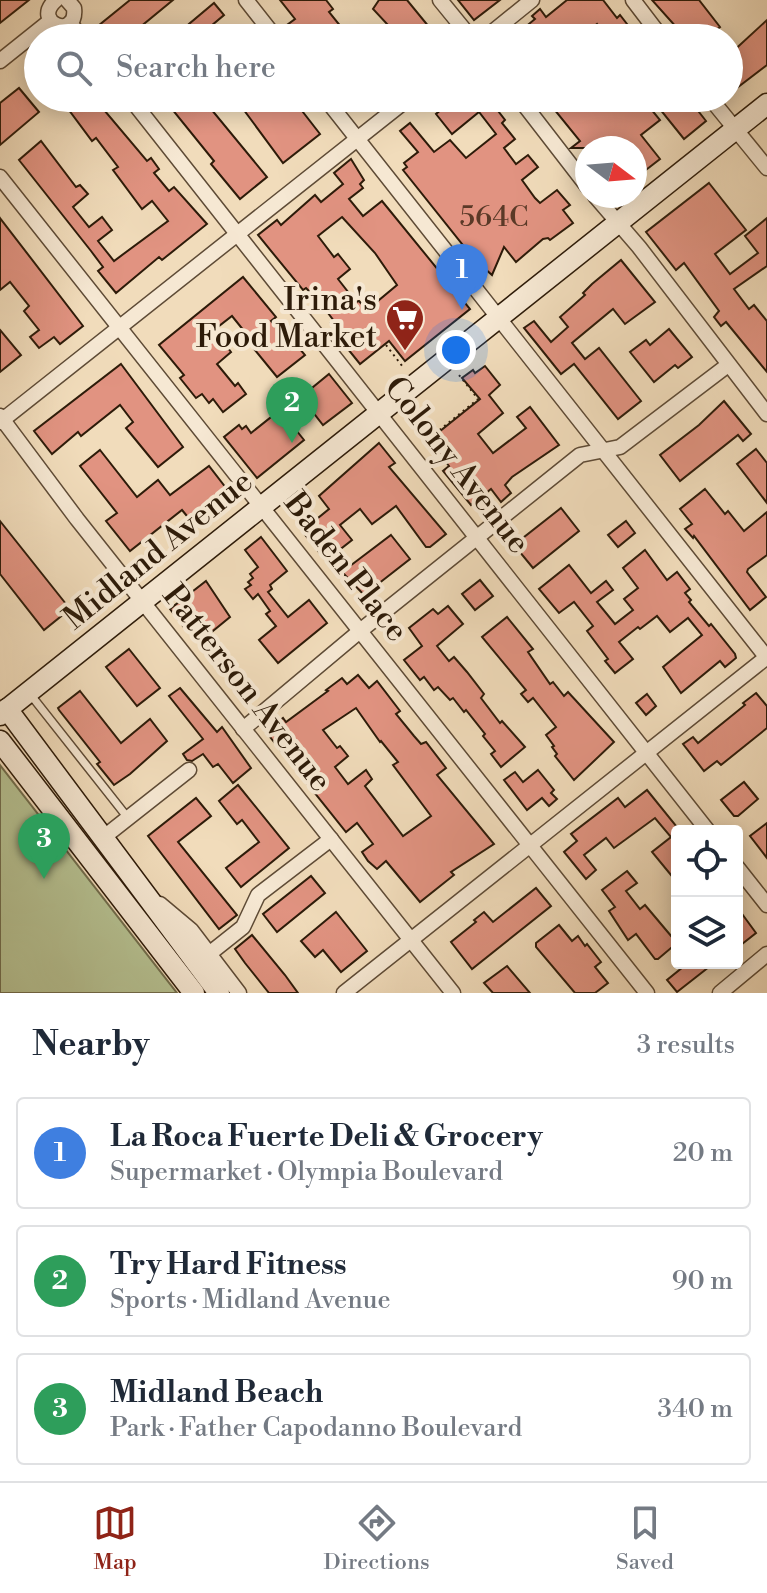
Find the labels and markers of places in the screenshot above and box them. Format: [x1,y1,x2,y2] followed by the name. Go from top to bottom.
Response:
[436,244,488,310] pin: 1
[196,280,377,357] place label: Irina's Food Market
[384,297,426,352] supermarket icon: Irina's Food Market
[266,377,318,443] pin: 2
[18,813,70,879] pin: 3

